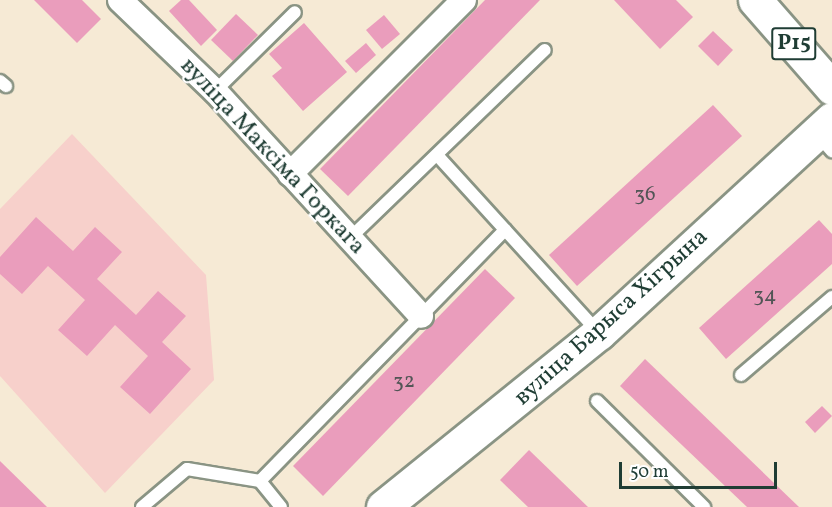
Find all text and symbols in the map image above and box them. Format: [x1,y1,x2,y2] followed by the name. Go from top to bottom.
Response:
[770,25,818,63] road number: Р15
[173,53,371,261] street label: вуліца Максіма Горкага
[634,182,656,208] house number: 36
[509,223,715,413] street label: вуліца Барыса Хігрына
[753,283,777,309] house number: 34
[393,369,415,395] house number: 32
[622,450,780,488] scale bar
[630,460,669,485] text: 50 m

